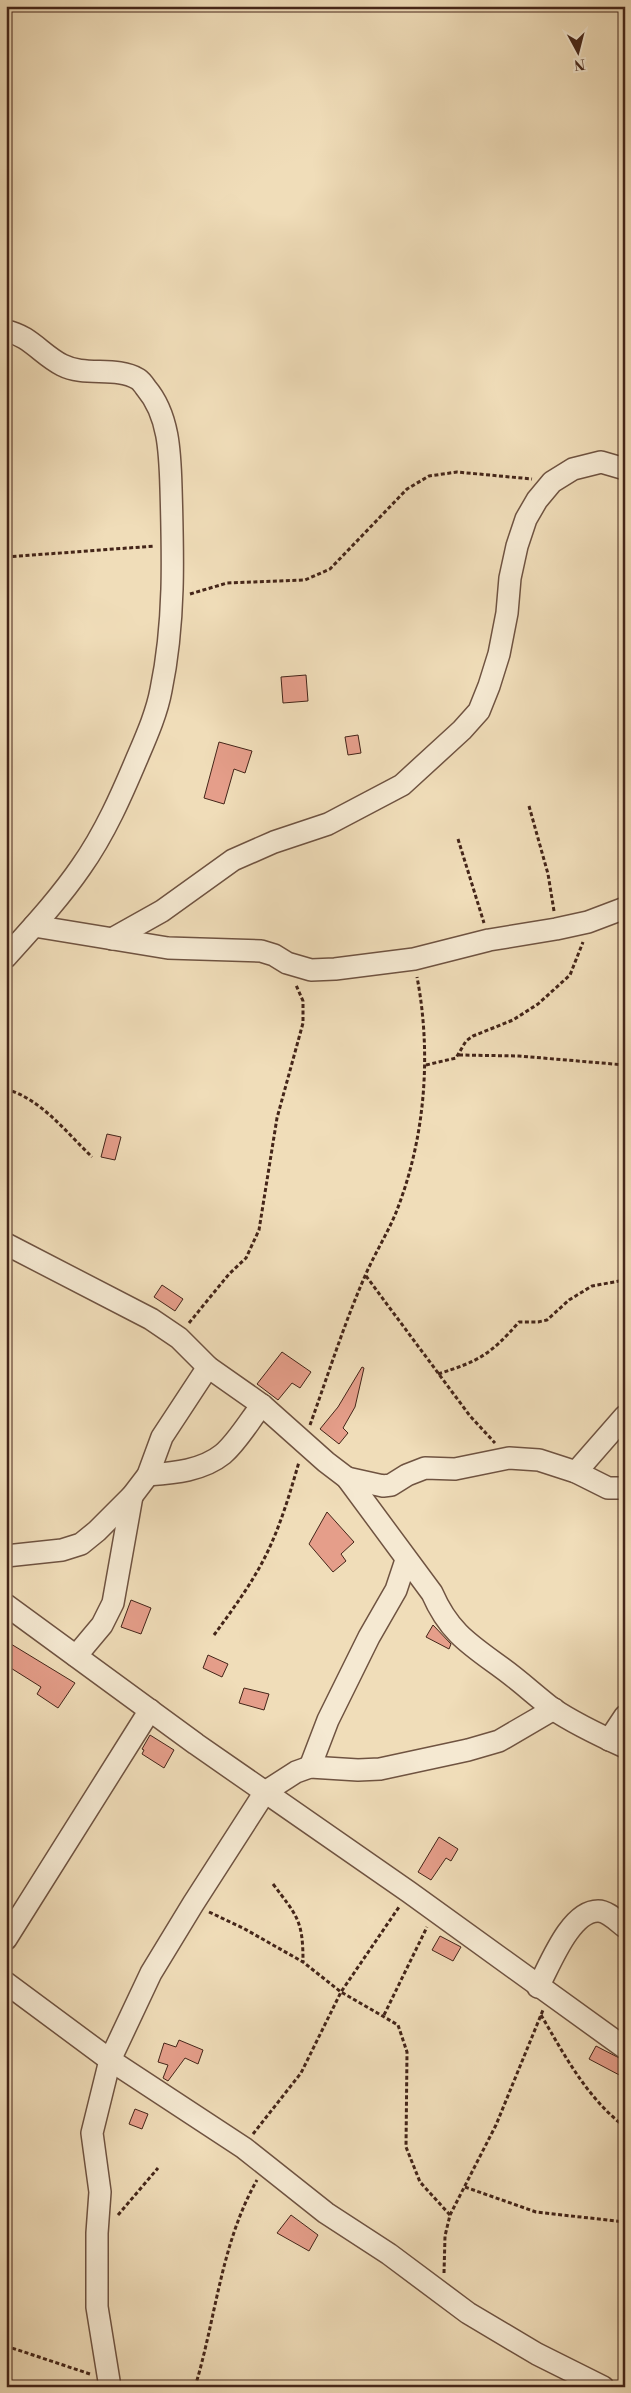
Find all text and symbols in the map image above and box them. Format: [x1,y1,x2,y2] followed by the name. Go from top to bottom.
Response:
[554,28,604,78] north arrow
[573,54,586,74] text: N

